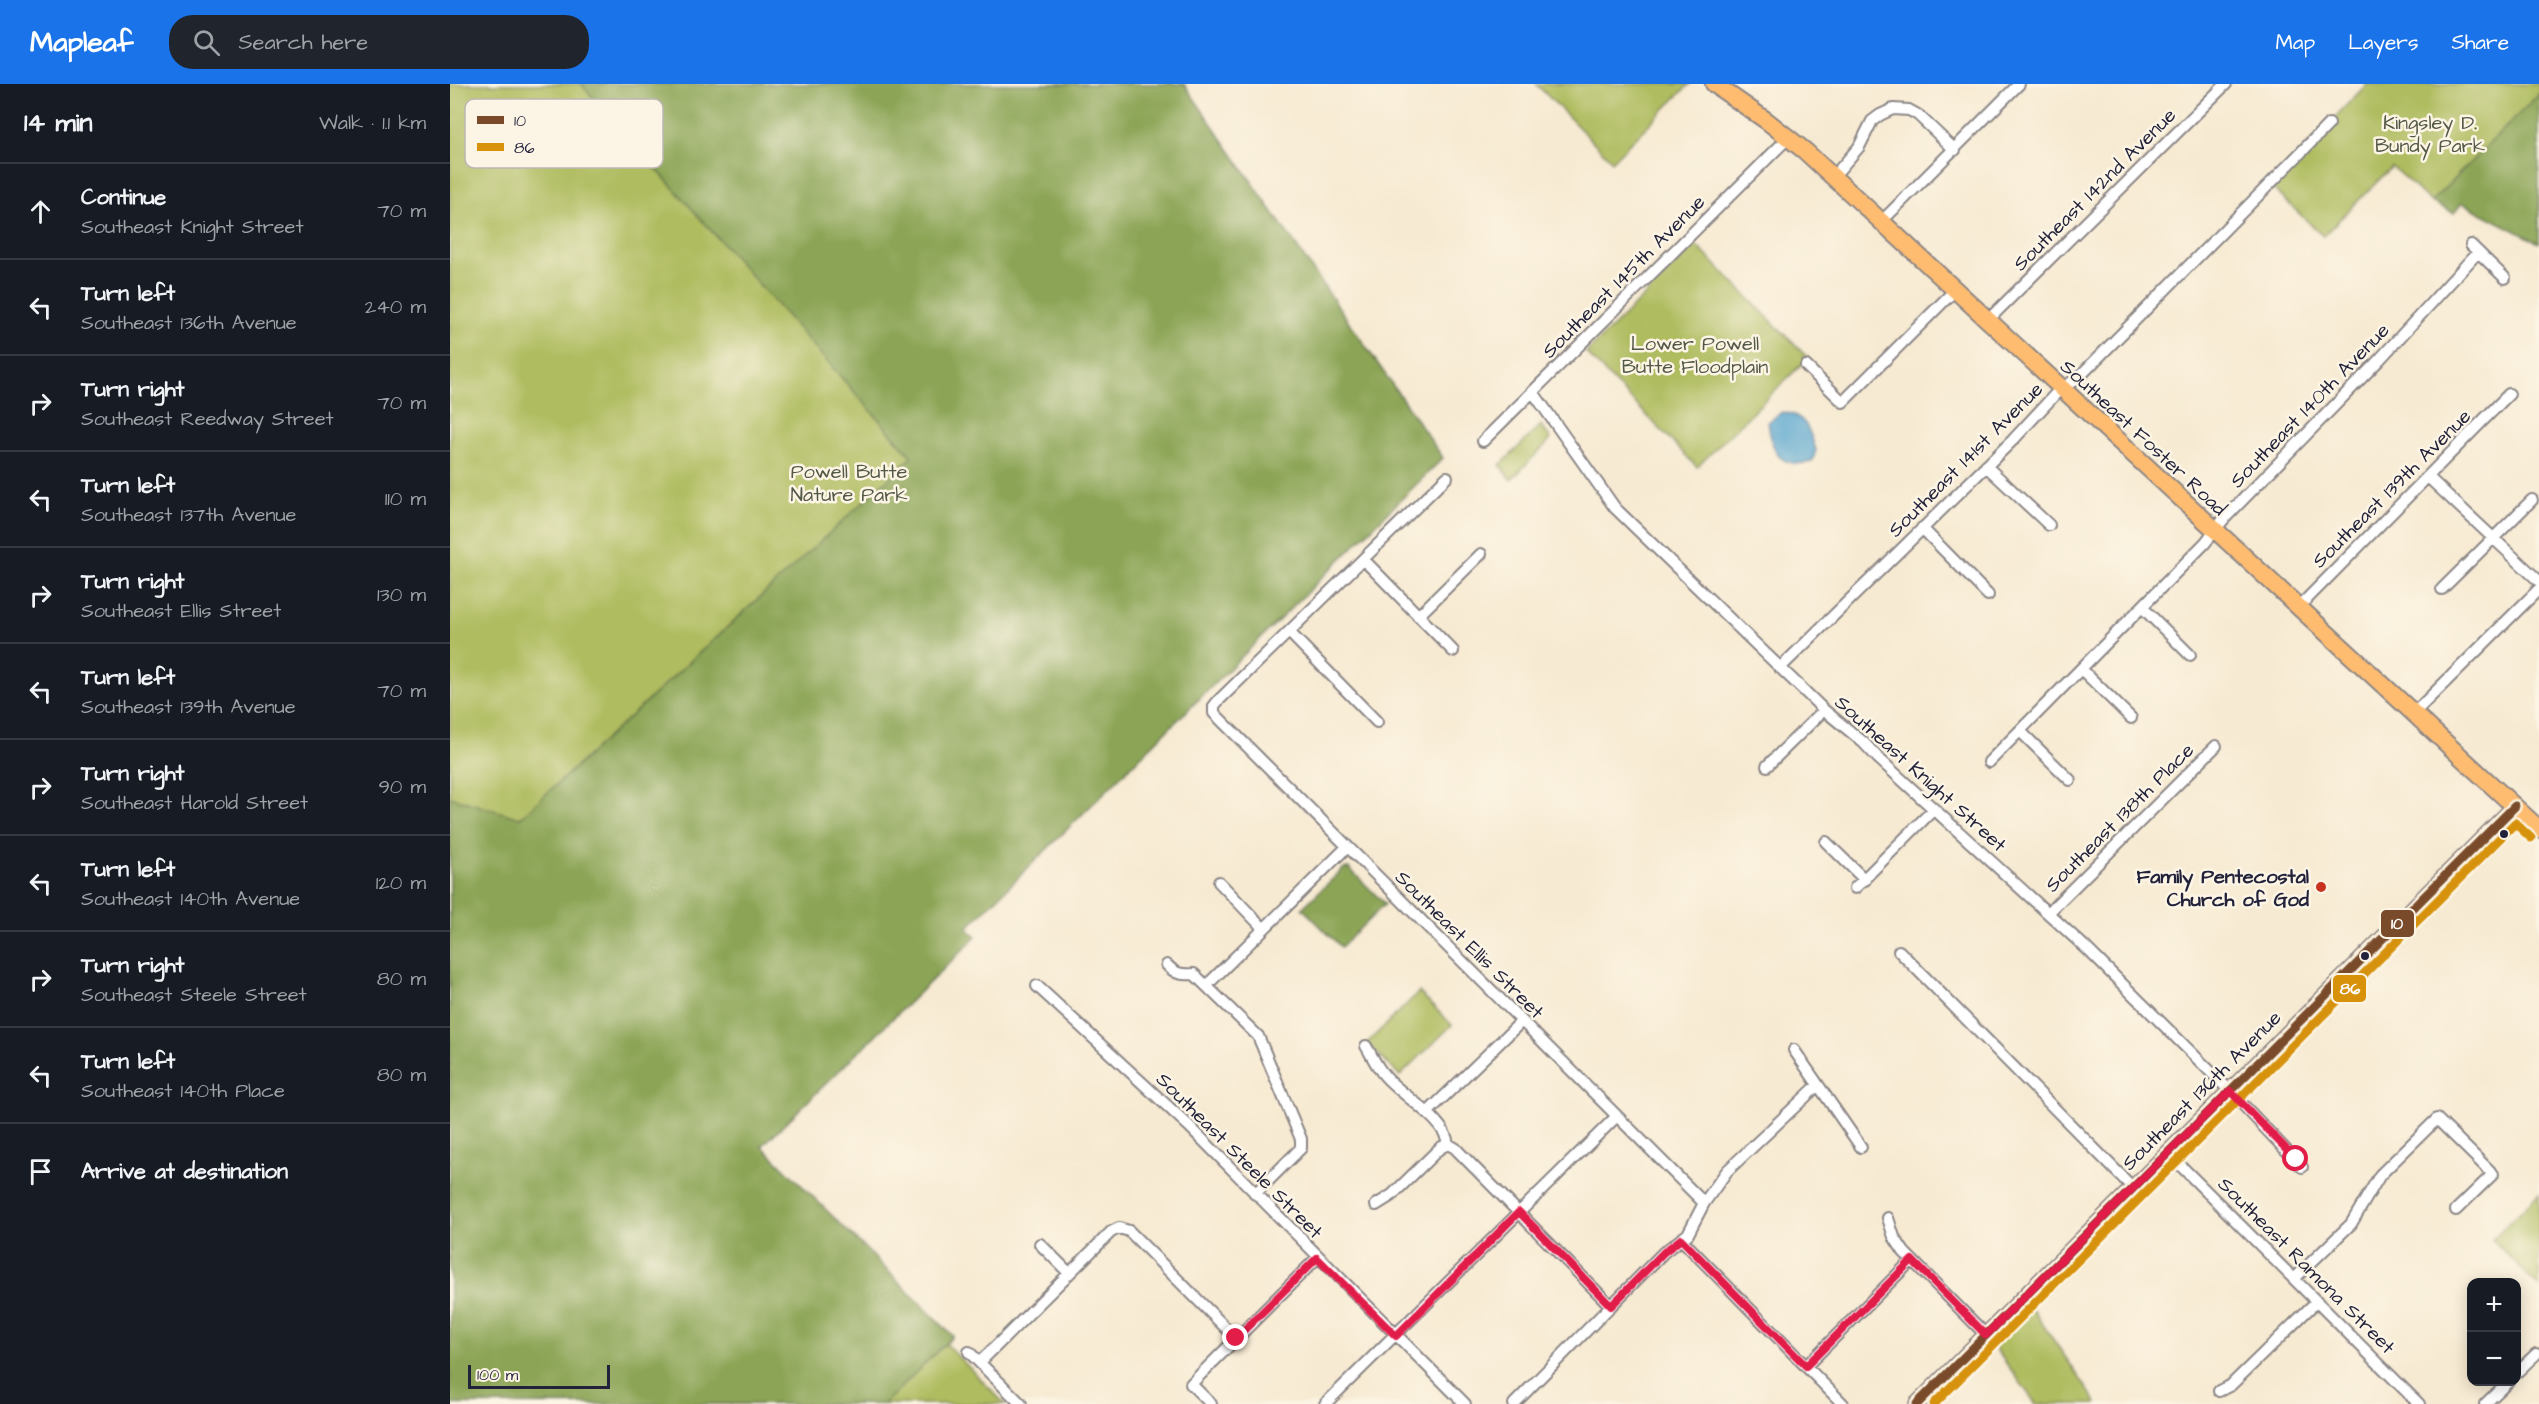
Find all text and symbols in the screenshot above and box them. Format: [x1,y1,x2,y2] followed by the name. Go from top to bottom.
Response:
[169,15,589,69] search box
[30,23,133,62] text: Mapleaf
[190,26,223,59] icon: search
[238,27,368,58] text: Search here
[2275,28,2315,57] text: Map
[2348,28,2418,57] text: Layers
[2451,28,2509,57] text: Share
[465,99,663,168] legend
[2007,102,2183,277] street label: Southeast 142nd Avenue
[24,105,93,141] text: 14 min
[319,109,426,137] text: Walk · 1.1 km
[2375,109,2485,161] park label: Kingsley D. Bundy Park
[514,110,526,132] text: 10
[514,137,534,159] text: 86
[81,182,166,213] text: Continue
[1536,189,1712,365] street label: Southeast 145th Avenue
[24,195,57,228] icon: ahead
[378,197,426,225] text: 70 m
[81,213,304,241] text: Southeast Knight Street
[81,278,175,309] text: Turn left
[24,291,57,324] icon: left
[365,293,426,321] text: 240 m
[81,309,297,337] text: Southeast 136th Avenue
[2224,317,2396,494] street label: Southeast 140th Avenue
[1622,330,1768,381] park label: Lower Powell Butte Floodplain
[2054,353,2233,522] street label: Southeast Foster Road
[81,374,184,405] text: Turn right
[1882,376,2050,544] street label: Southeast 141st Avenue
[24,387,57,420] icon: right
[378,389,426,417] text: 70 m
[2306,403,2478,574] street label: Southeast 139th Avenue
[81,405,334,433] text: Southeast Reedway Street
[790,458,908,509] park label: Powell Butte Nature Park
[81,470,175,501] text: Turn left
[24,483,57,516] icon: left
[385,485,426,513] text: 110 m
[81,501,296,529] text: Southeast 137th Avenue
[81,566,184,597] text: Turn right
[24,579,57,612] icon: right
[377,581,426,609] text: 130 m
[81,597,281,625] text: Southeast Ellis Street
[81,662,175,693] text: Turn left
[24,675,57,708] icon: left
[378,677,426,705] text: 70 m
[1828,689,2012,859] street label: Southeast Knight Street
[81,693,295,721] text: Southeast 139th Avenue
[2039,737,2201,899] street label: Southeast 138th Place
[81,758,184,789] text: Turn right
[24,771,57,804] icon: right
[378,773,426,801] text: 90 m
[81,789,308,817] text: Southeast Harold Street
[2498,828,2510,840] unlabelled marker
[81,854,175,885] text: Turn left
[2136,863,2310,914] place label: Family Pentecostal Church of God
[1389,864,1550,1025] street label: Southeast Ellis Street
[24,867,57,900] icon: left
[376,869,426,897] text: 120 m
[2314,880,2328,894] marker: Family Pentecostal Church of God
[81,885,300,913] text: Southeast 140th Avenue
[2380,909,2415,938] line badge: 10
[2391,913,2403,935] text: 10
[81,950,184,981] text: Turn right
[2359,950,2371,962] unlabelled marker
[24,963,57,996] icon: right
[377,965,426,993] text: 80 m
[2332,974,2367,1003] line badge: 86
[2340,978,2360,1000] text: 86
[81,981,307,1009] text: Southeast Steele Street
[2116,1004,2288,1177] street label: Southeast 136th Avenue
[81,1046,175,1077] text: Turn left
[24,1059,57,1092] icon: left
[377,1061,426,1089] text: 80 m
[1150,1066,1329,1245] street label: Southeast Steele Street
[81,1077,285,1105] text: Southeast 140th Place
[2282,1145,2308,1171] route start
[24,1155,57,1188] icon: arrive
[81,1156,288,1187] text: Arrive at destination
[2211,1171,2401,1361] street label: Southeast Ramona Street
[2467,1278,2521,1386] map controls
[2467,1278,2521,1332] button: +
[1222,1324,1248,1350] route end
[2467,1332,2521,1386] button: −
[468,1362,610,1390] scale bar
[477,1364,518,1386] text: 100 m

